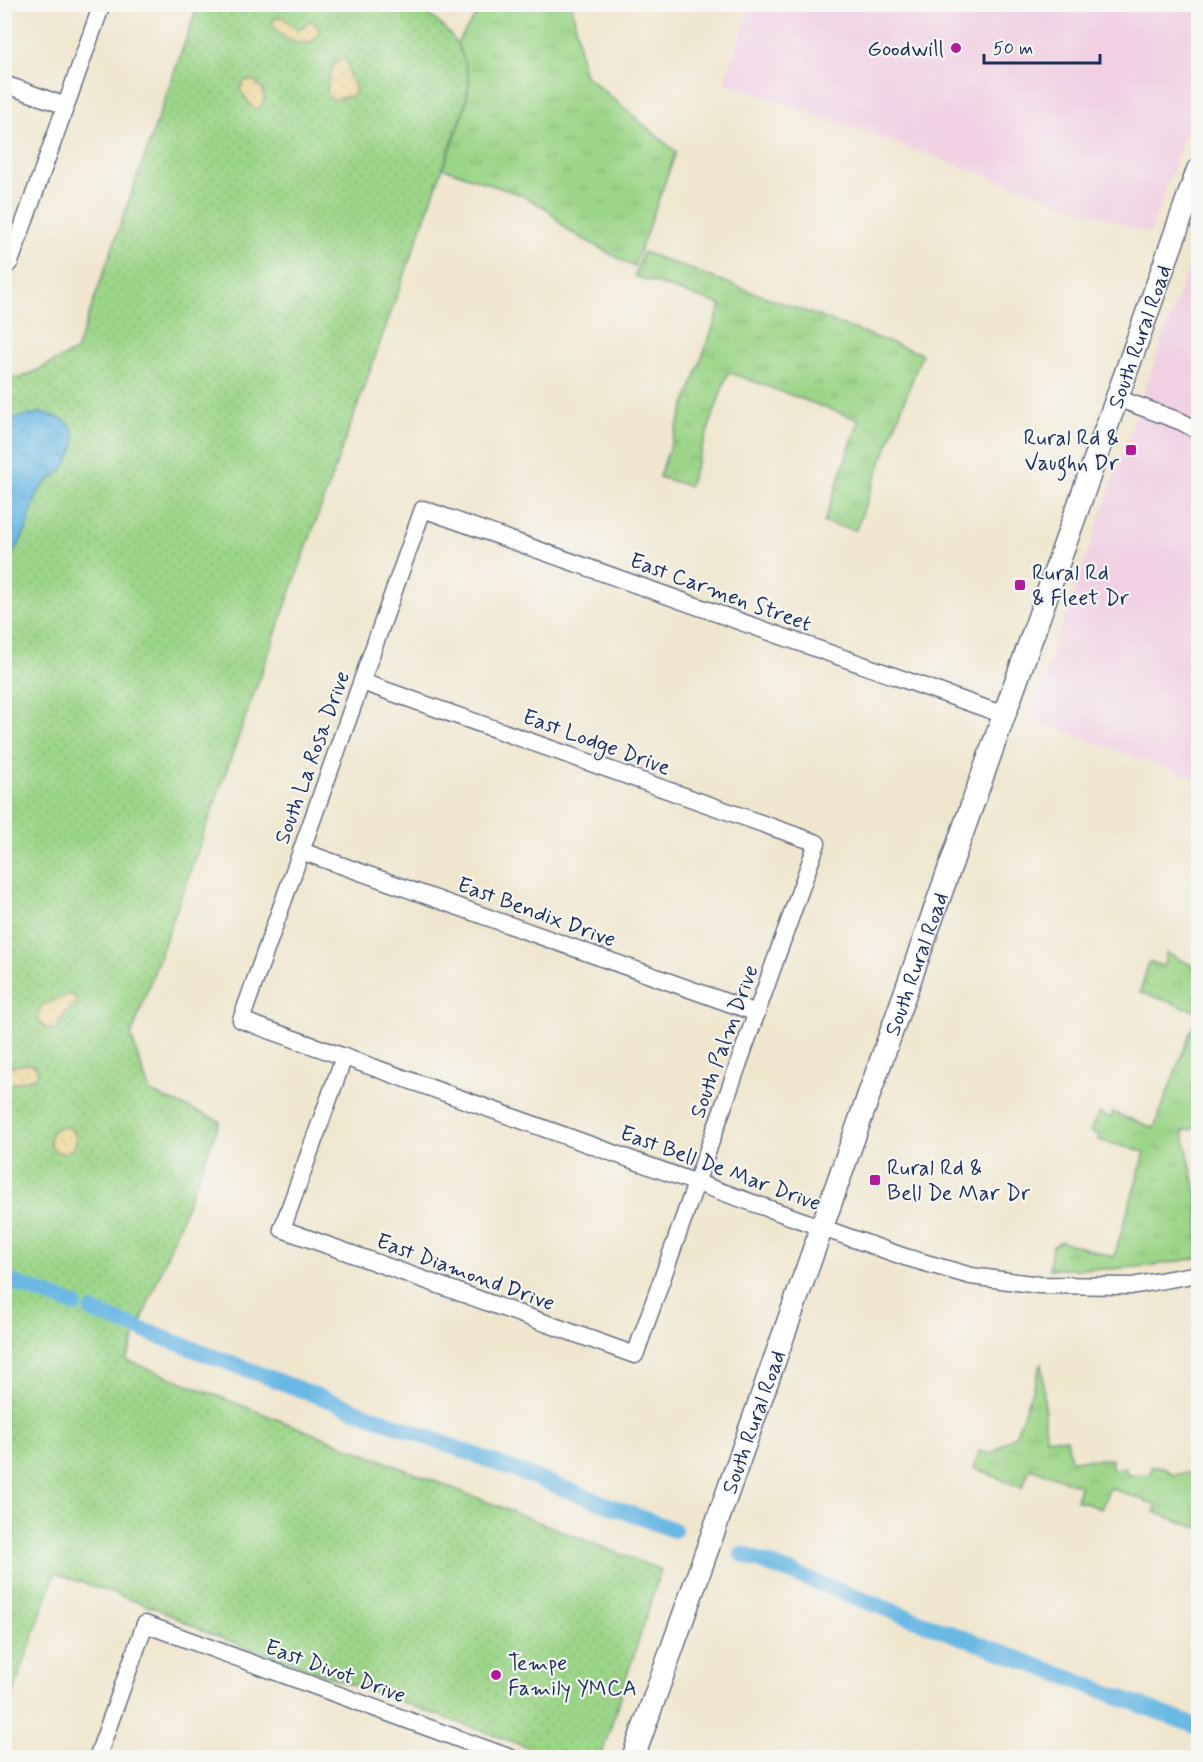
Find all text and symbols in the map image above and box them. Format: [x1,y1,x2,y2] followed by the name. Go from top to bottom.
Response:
[984,27,1100,65] scale bar
[867,36,944,64] place label: Goodwill
[993,37,1033,61] text: 50 m
[949,41,963,55] marker: Goodwill
[1102,261,1179,413] street label: South Rural Road
[1024,425,1120,481] place label: Rural Rd & Vaughn Dr
[1124,443,1138,457] marker: Rural Rd & Vaughn Dr
[626,547,815,639] street label: East Carmen Street
[1032,560,1130,613] place label: Rural Rd & Fleet Dr
[1013,578,1027,592] marker: Rural Rd & Fleet Dr
[269,667,357,848] street label: South La Rosa Drive
[518,703,674,785] street label: East Lodge Drive
[453,871,619,955] street label: East Bendix Drive
[879,889,956,1040] street label: South Rural Road
[684,961,766,1122] street label: South Palm Drive
[616,1119,825,1218] street label: East Bell De Mar Drive
[887,1155,1031,1208] place label: Rural Rd & Bell De Mar Dr
[868,1173,882,1187] marker: Rural Rd & Bell De Mar Dr
[372,1228,558,1318] street label: East Diamond Drive
[716,1347,793,1498] street label: South Rural Road
[261,1633,410,1710] street label: East Divot Drive
[508,1650,637,1703] place label: Tempe Family YMCA
[489,1668,503,1682] marker: Tempe Family YMCA

